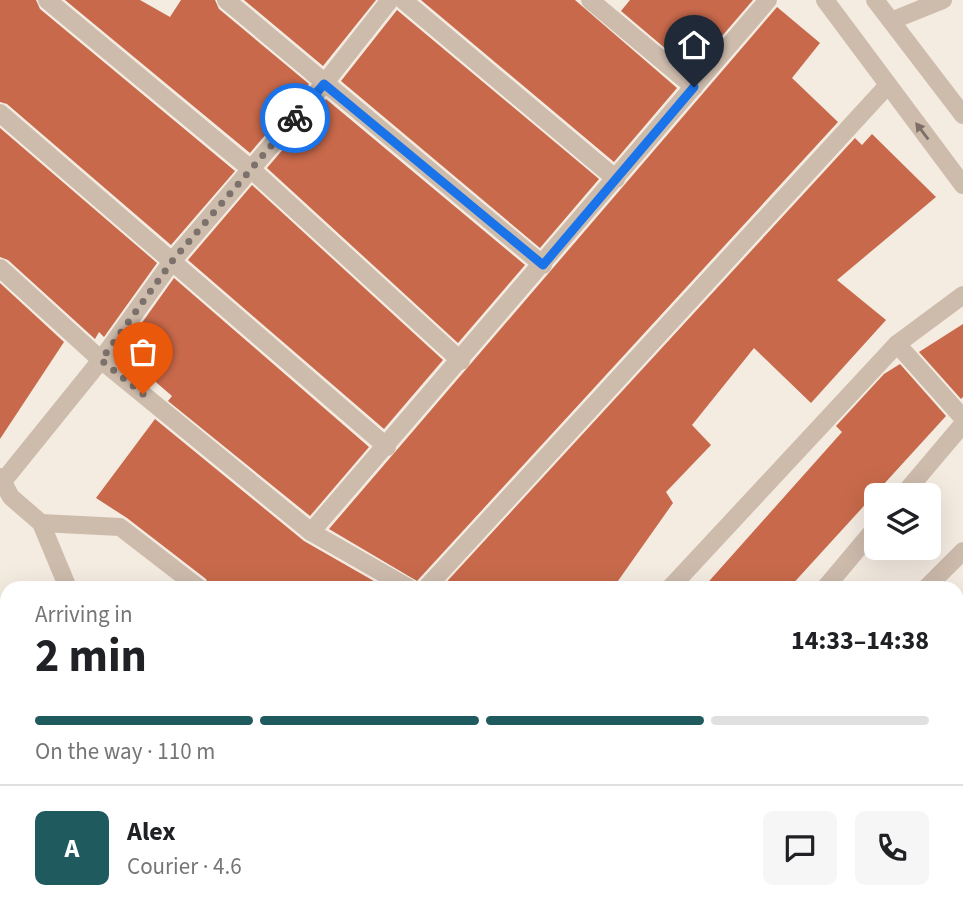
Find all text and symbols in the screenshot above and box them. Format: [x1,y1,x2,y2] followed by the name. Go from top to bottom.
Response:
[664,15,724,87] pin
[675,26,713,64] icon: home
[260,83,330,153] courier
[276,99,314,137] icon: bike
[915,121,929,140] one-way arrow
[113,322,173,394] pin
[124,333,162,371] icon: bag
[864,483,941,560] map controls
[864,483,941,560] button: layers
[35,598,133,631] text: Arriving in
[791,622,929,659] text: 14:33–14:38
[35,624,147,689] text: 2 min
[35,735,215,768] text: On the way · 110 m
[763,811,837,885] button: chat
[855,811,929,885] button: phone
[127,813,176,850] text: Alex
[65,830,79,867] text: A
[127,850,242,883] text: Courier · 4.6

